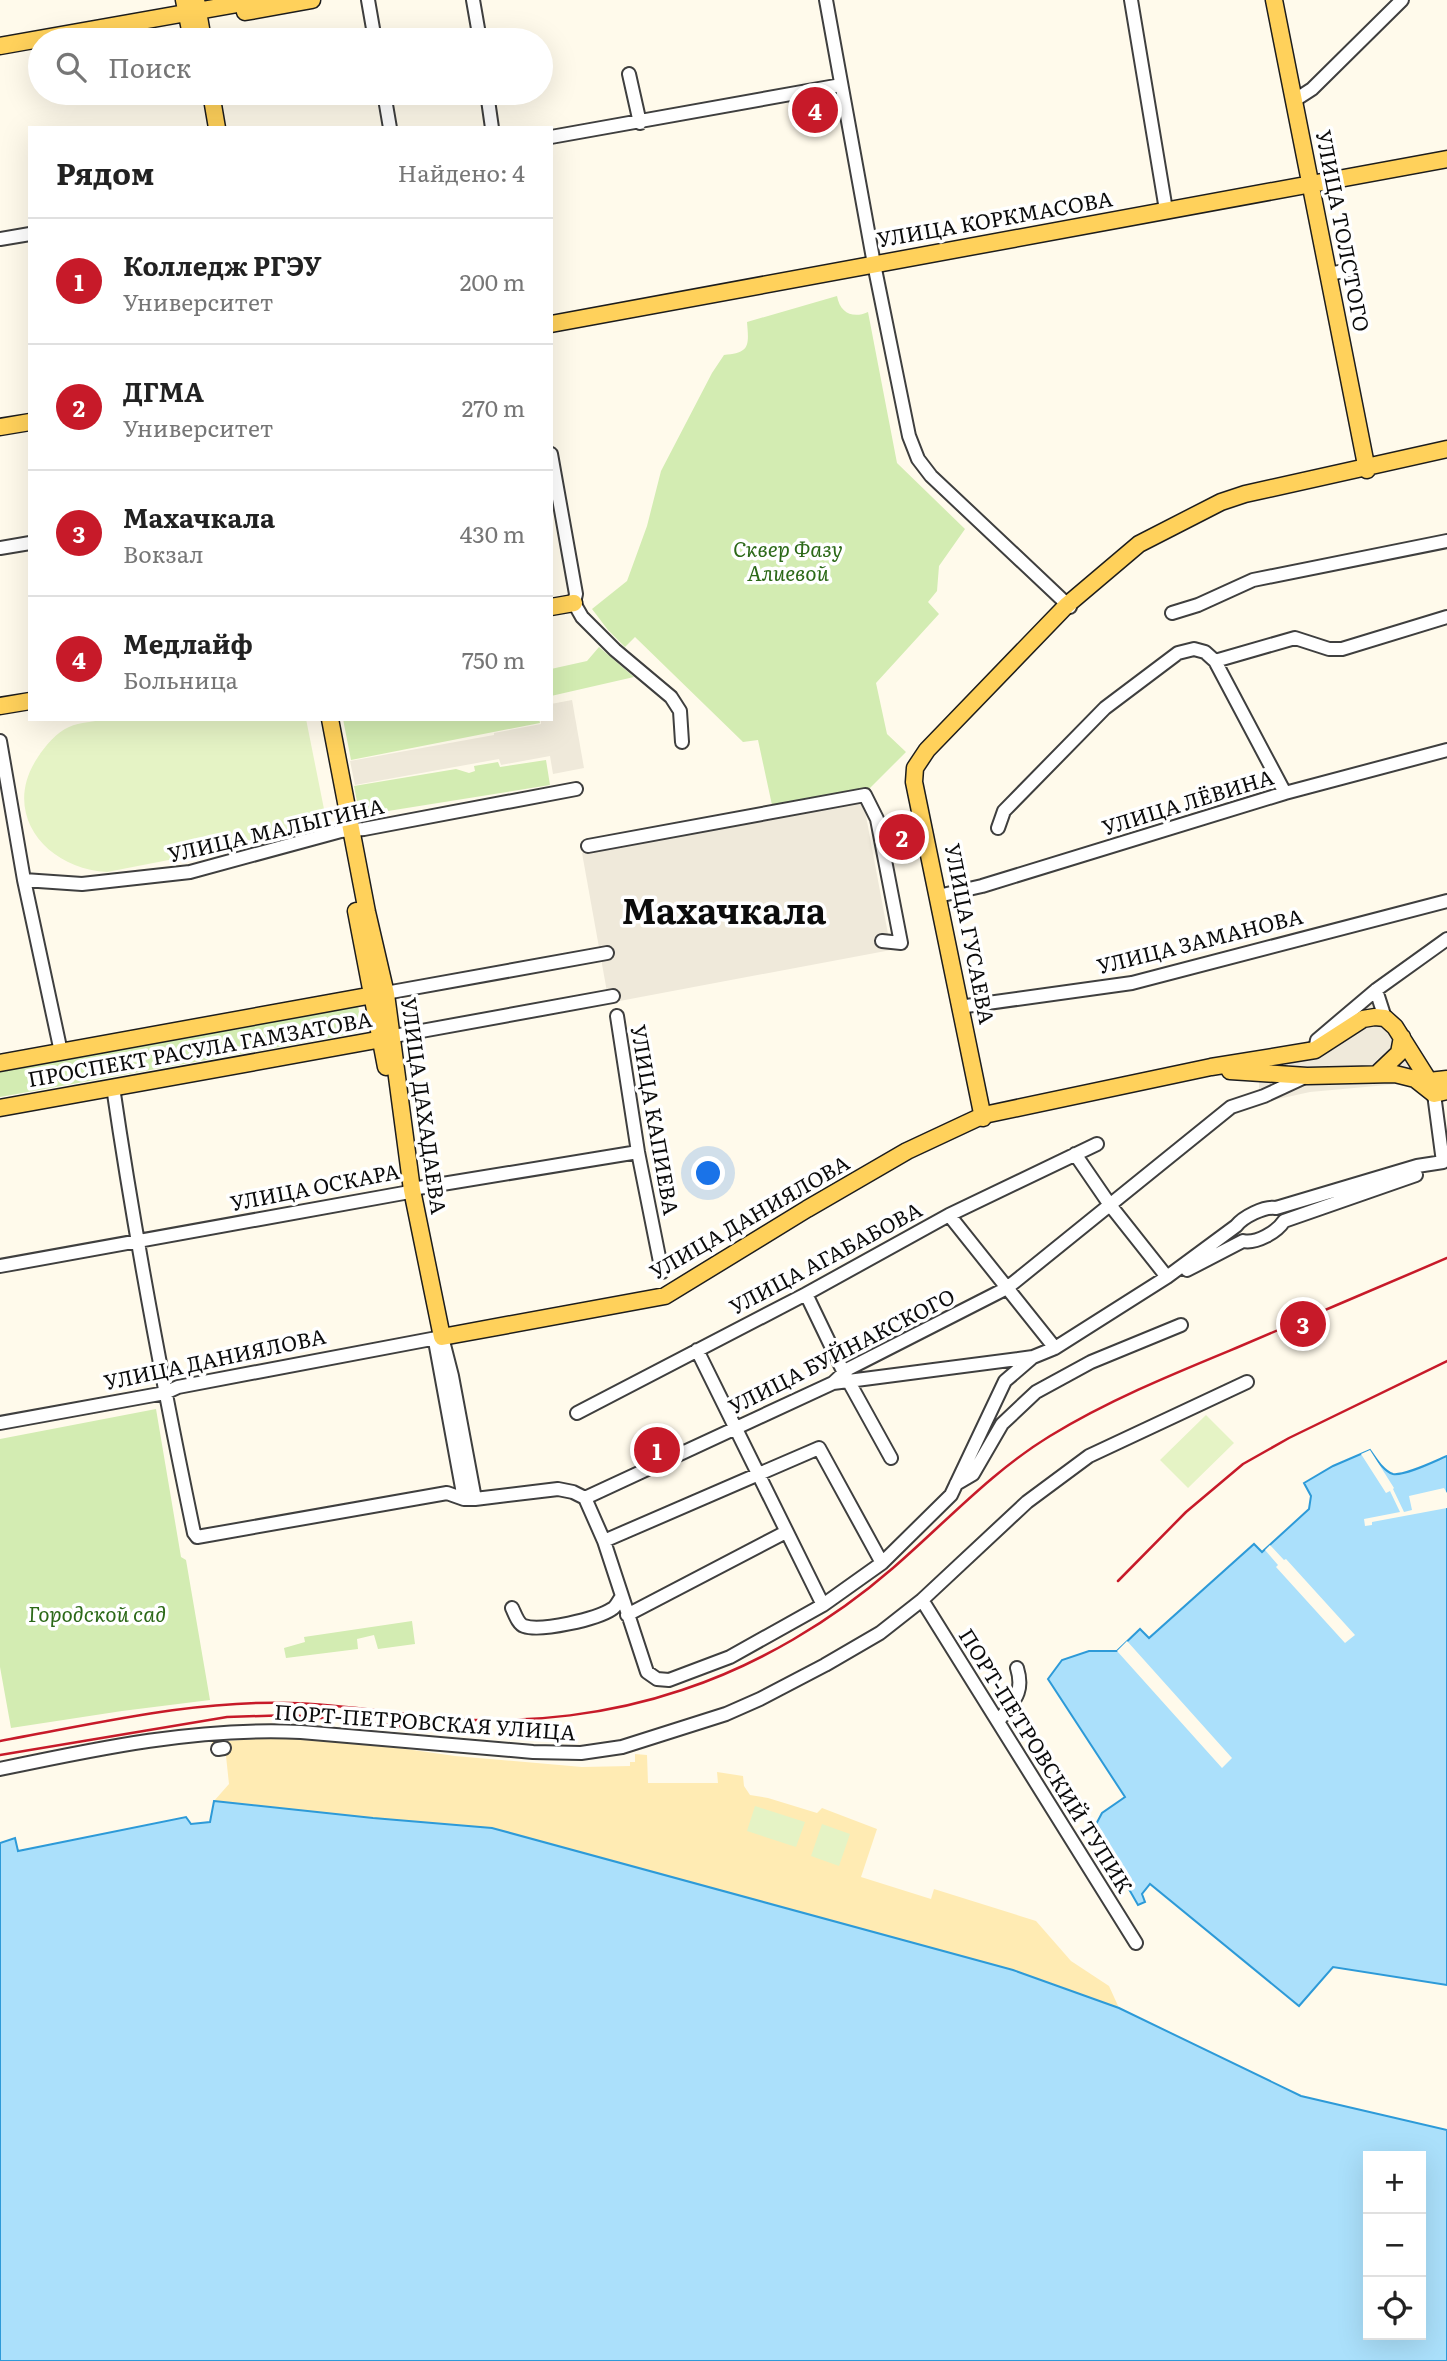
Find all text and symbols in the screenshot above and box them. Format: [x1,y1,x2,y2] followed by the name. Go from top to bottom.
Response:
[28,28,553,105] search box
[108,47,191,86] text: Поиск
[52,48,90,86] icon: search
[792,84,838,136] pin: 4
[1310,127,1379,334] street label: УЛИЦА ТОЛСТОГО
[56,150,154,194] text: Рядом
[398,155,525,189] text: Найдено: 4
[874,181,1115,254] street label: УЛИЦА КОРКМАСОВА
[123,245,321,284] text: Колледж РГЭУ
[74,264,84,298] text: 1
[460,264,525,298] text: 200 m
[123,284,273,318] text: Университет
[123,371,204,410] text: ДГМА
[73,390,85,424] text: 2
[462,390,525,424] text: 270 m
[123,410,273,444] text: Университет
[123,497,275,536] text: Махачкала
[73,516,85,550] text: 3
[460,516,525,550] text: 430 m
[733,532,843,587] park label: Сквер Фазу Алиевой
[123,536,204,570] text: Вокзал
[123,623,253,662] text: Медлайф
[72,642,86,676] text: 4
[462,642,525,676] text: 750 m
[123,662,238,696] text: Больница
[1098,760,1277,841] street label: УЛИЦА ЛЁВИНА
[164,788,387,869] street label: УЛИЦА МАЛЫГИНА
[879,811,925,863] pin: 2
[939,840,1004,1027] street label: УЛИЦА ГУСАЕВА
[622,883,827,935] district label: Махачкала
[1093,899,1306,980] street label: УЛИЦА ЗАМАНОВА
[395,995,456,1217] street label: УЛИЦА ДАХАДАЕВА
[25,1002,375,1093] street label: ПРОСПЕКТ РАСУЛА ГАМЗАТОВА
[624,1022,689,1218] street label: УЛИЦА КАПИЕВА
[643,1146,855,1286] street label: УЛИЦА ДАНИЯЛОВА
[227,1154,402,1217] street label: УЛИЦА ОСКАРА
[691,1156,725,1190] your location
[723,1193,927,1321] street label: УЛИЦА АГАБАБОВА
[722,1279,959,1420] street label: УЛИЦА БУЙНАКСКОГО
[1280,1298,1326,1350] pin: 3
[101,1319,329,1396] street label: УЛИЦА ДАНИЯЛОВА
[634,1424,680,1476] pin: 1
[28,1597,166,1628] park label: Городской сад
[953,1621,1142,1899] street label: ПОРТ-ПЕТРОВСКИЙ ТУПИК
[273,1695,577,1747] street label: ПОРТ-ПЕТРОВСКАЯ УЛИЦА
[1363,2151,1426,2340] map controls
[1363,2151,1426,2214] button: +
[1363,2214,1426,2277] button: −
[1363,2277,1426,2340] button: locate

